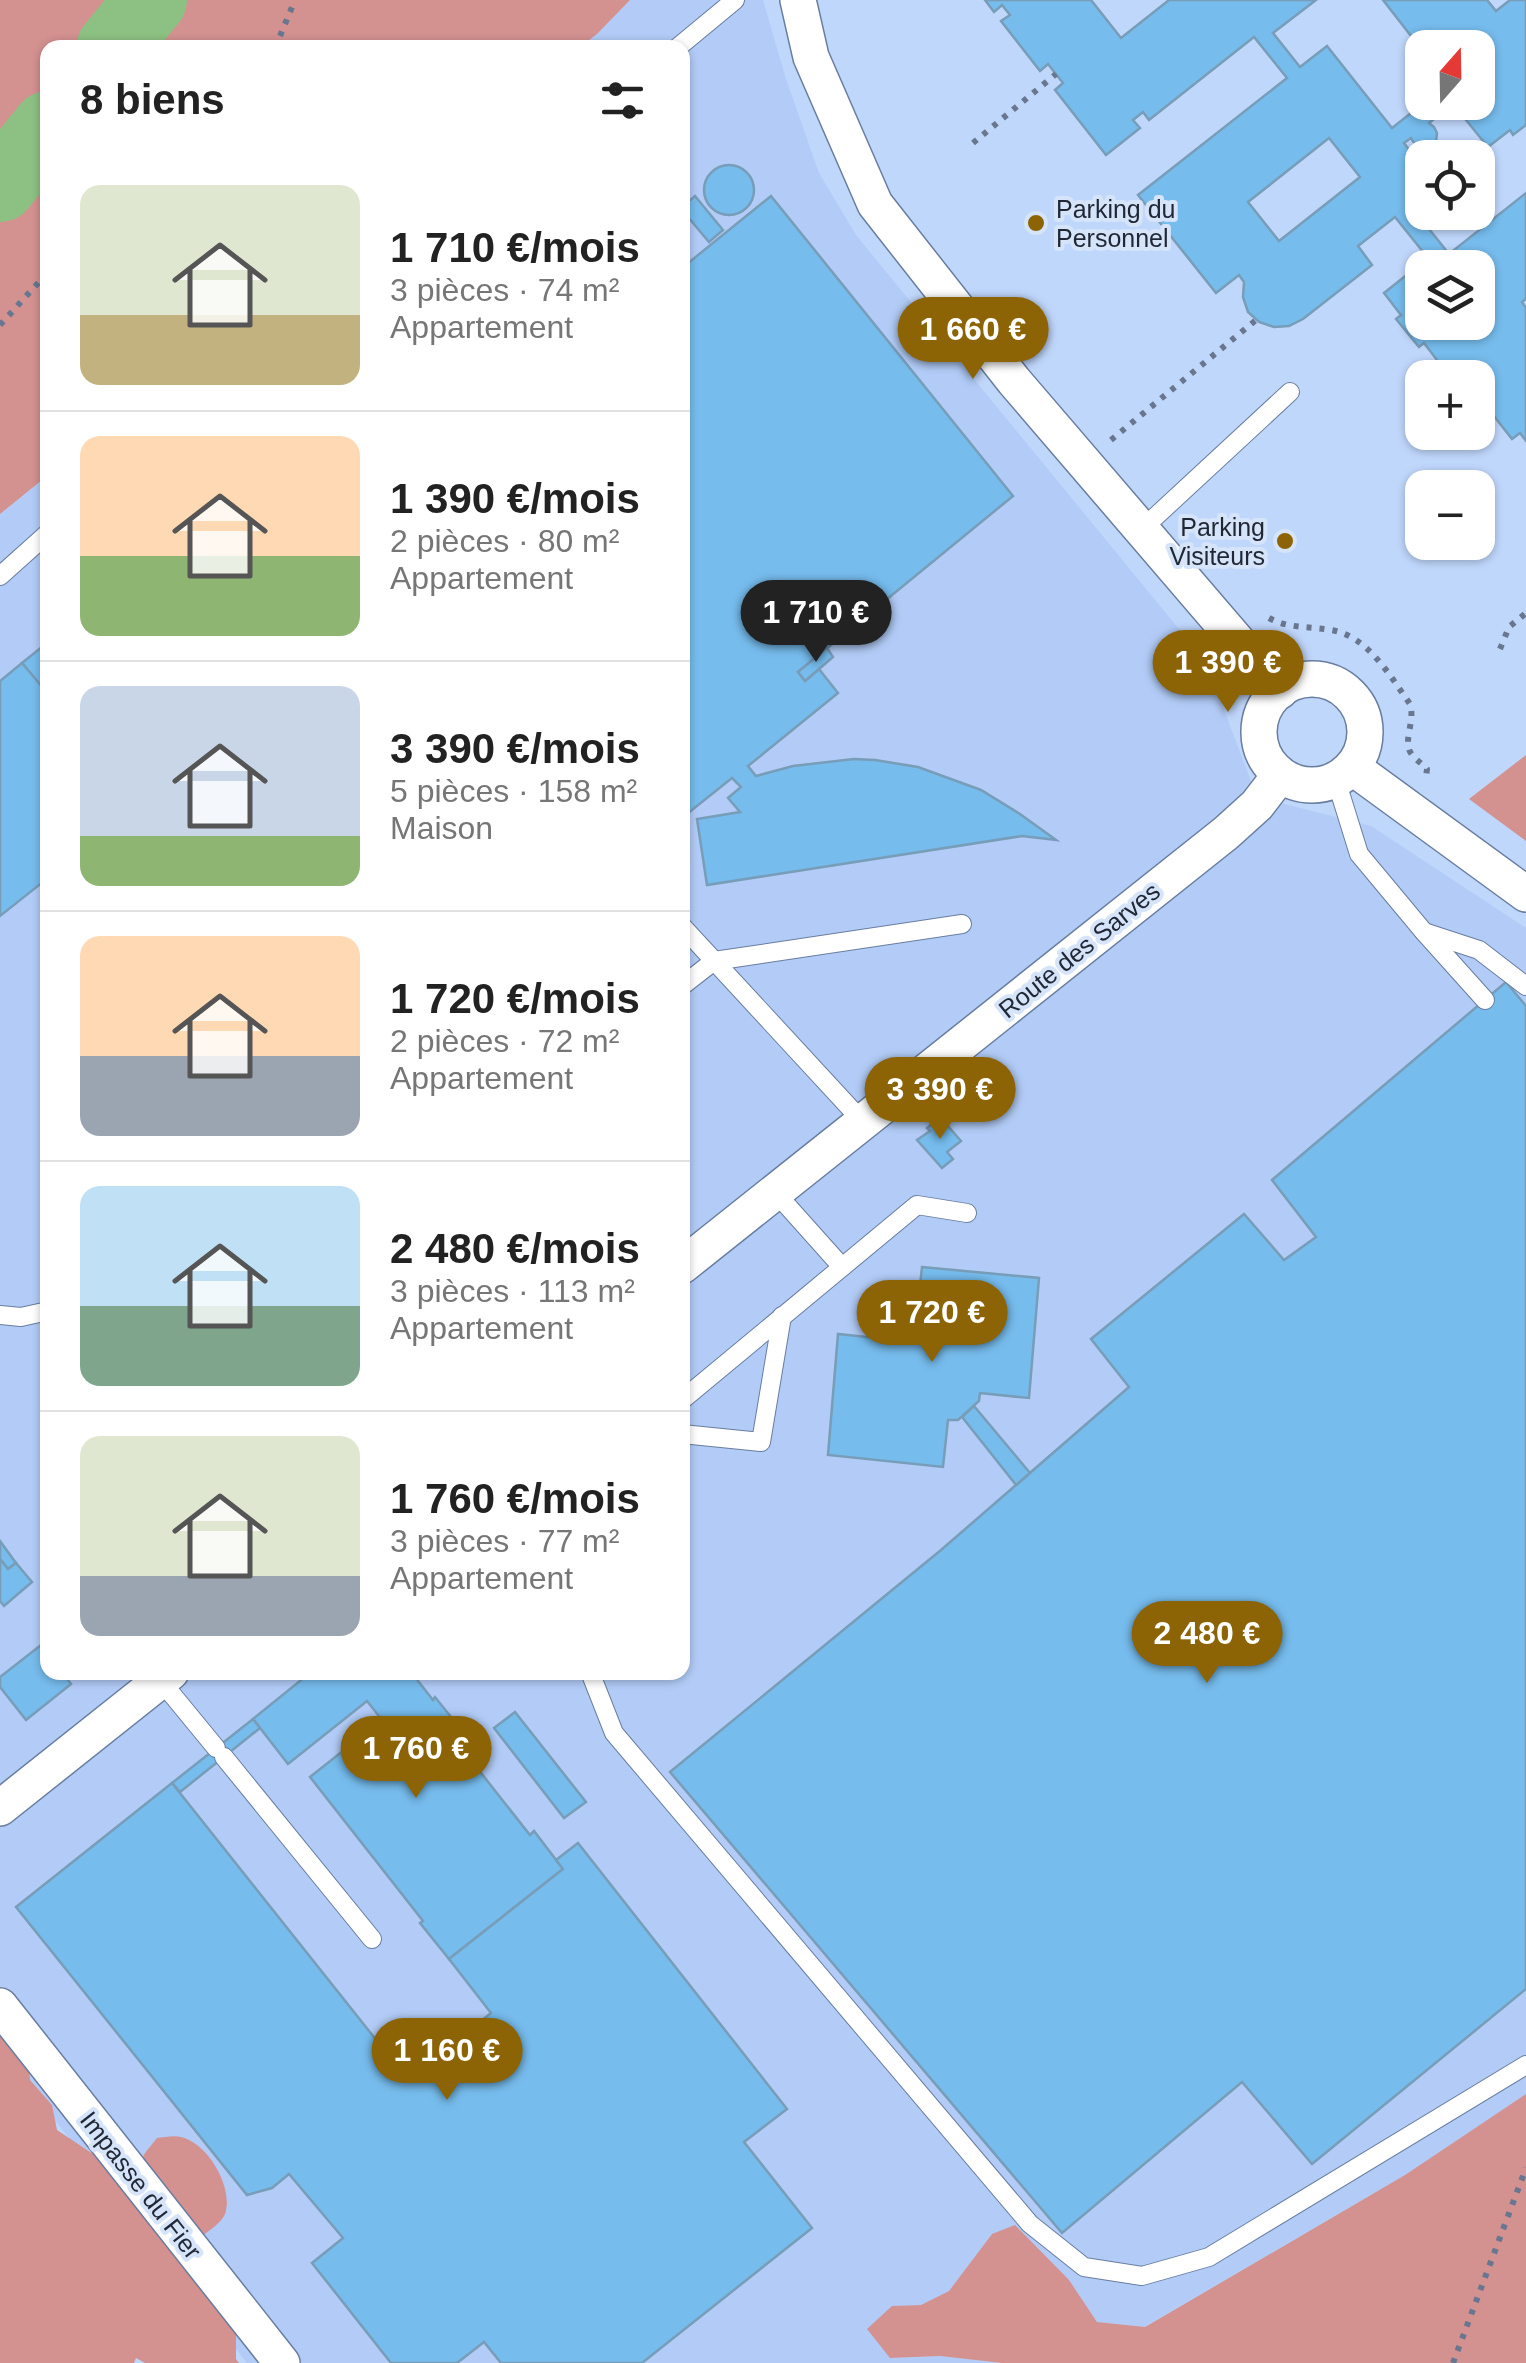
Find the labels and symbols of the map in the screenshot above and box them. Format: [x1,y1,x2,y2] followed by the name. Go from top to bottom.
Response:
[1405,30,1495,120] north arrow
[1056,195,1176,252] place label: Parking du Personnel
[1025,212,1047,234] marker: Parking du Personnel
[881,297,1065,382] pin: 1 660 €
[1170,513,1265,570] place label: Parking Visiteurs
[1274,530,1296,552] marker: Parking Visiteurs
[724,580,908,665] pin: 1 710 €
[1136,630,1320,715] pin: 1 390 €
[993,877,1165,1023] street label: Route des Sarves
[848,1057,1032,1142] pin: 3 390 €
[840,1280,1024,1365] pin: 1 720 €
[1115,1601,1299,1686] pin: 2 480 €
[324,1716,508,1801] pin: 1 760 €
[355,2018,539,2103] pin: 1 160 €
[75,2106,207,2264] street label: Impasse du Fier

